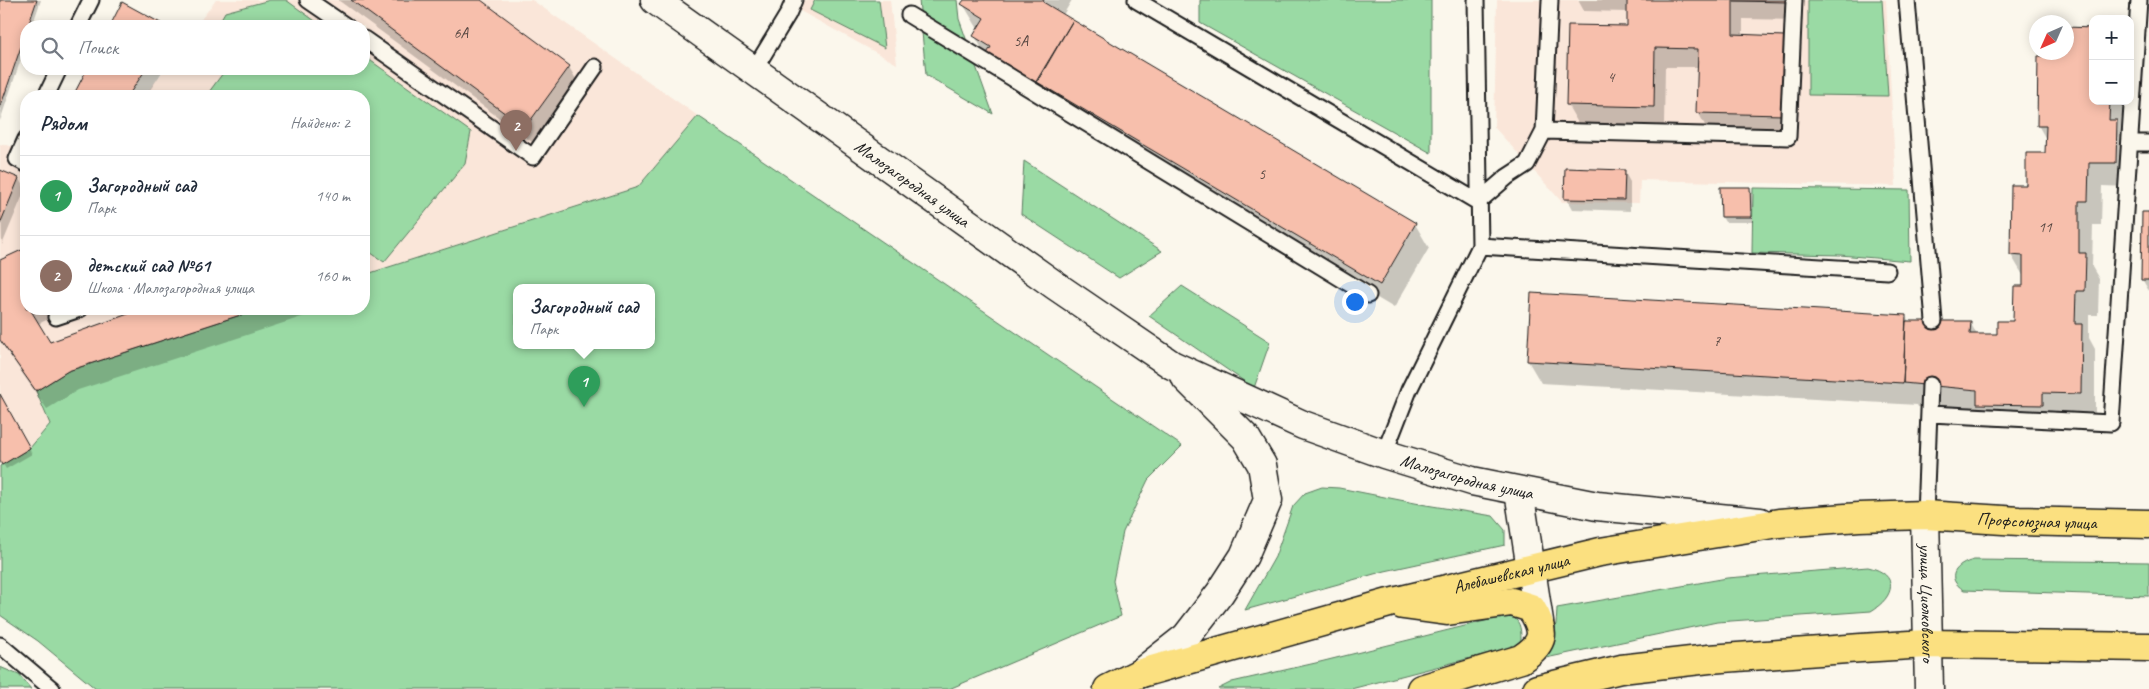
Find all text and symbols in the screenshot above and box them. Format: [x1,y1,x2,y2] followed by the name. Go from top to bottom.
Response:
[2029,15,2074,60] north arrow
[2089,15,2134,105] map controls
[2089,15,2134,60] button: +
[20,20,370,75] search box
[454,24,470,43] house number: 6А
[1014,32,1030,51] house number: 5А
[38,34,66,62] icon: search
[78,36,118,60] text: Поиск
[2089,60,2134,105] button: −
[1608,68,1616,87] house number: 4
[40,110,87,136] text: Рядом
[500,110,532,151] pin: 2
[290,113,350,133] text: Найдено: 2
[850,135,975,233] street label: Малозагородная улица
[1259,165,1267,184] house number: 5
[87,174,196,198] text: Загородный сад
[52,186,60,206] text: 1
[316,186,350,206] text: 140 m
[87,198,116,218] text: Парк
[2038,218,2053,237] house number: 11
[87,254,210,278] text: детский сад №61
[52,266,60,286] text: 2
[316,266,350,286] text: 160 m
[87,278,254,298] text: Школа · Малозагородная улица
[513,284,655,349] popup
[1342,289,1368,315] your location
[530,295,638,319] text: Загородный сад
[530,319,558,339] text: Парк
[1714,332,1722,351] house number: 7
[568,366,600,407] pin: 1
[1398,449,1536,504] street label: Малозагородная улица
[1976,507,2099,534] street label: Профсоюзная улица
[1915,542,1939,664] street label: улица Циолковского
[1451,548,1573,598] street label: Алебашевская улица

